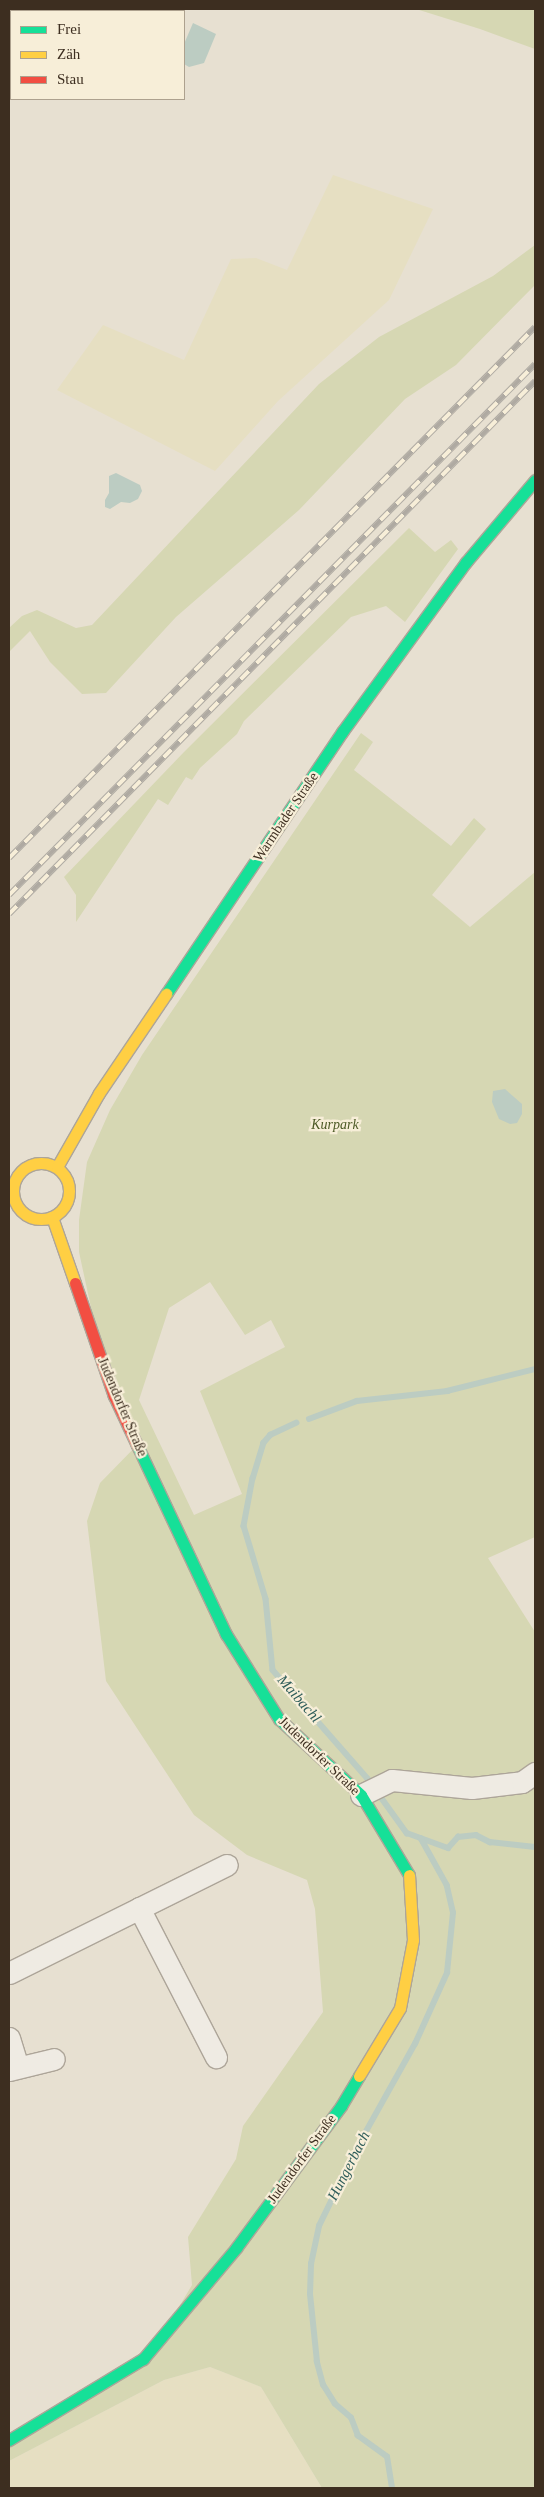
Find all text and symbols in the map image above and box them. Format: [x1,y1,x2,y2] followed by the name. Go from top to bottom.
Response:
[10,10,185,100] legend
[57,21,81,37] text: Frei
[57,46,80,62] text: Zäh
[57,71,84,87] text: Stau
[250,769,322,865] street label: Warmbader Straße
[311,1117,359,1133] park label: Kurpark
[94,1355,150,1459] street label: Judendorfer Straße
[273,1671,325,1727] water label: Maibachl
[275,1713,363,1799] street label: Judendorfer Straße
[264,2111,340,2207] street label: Judendorfer Straße
[324,2129,374,2203] water label: Hungerbach

